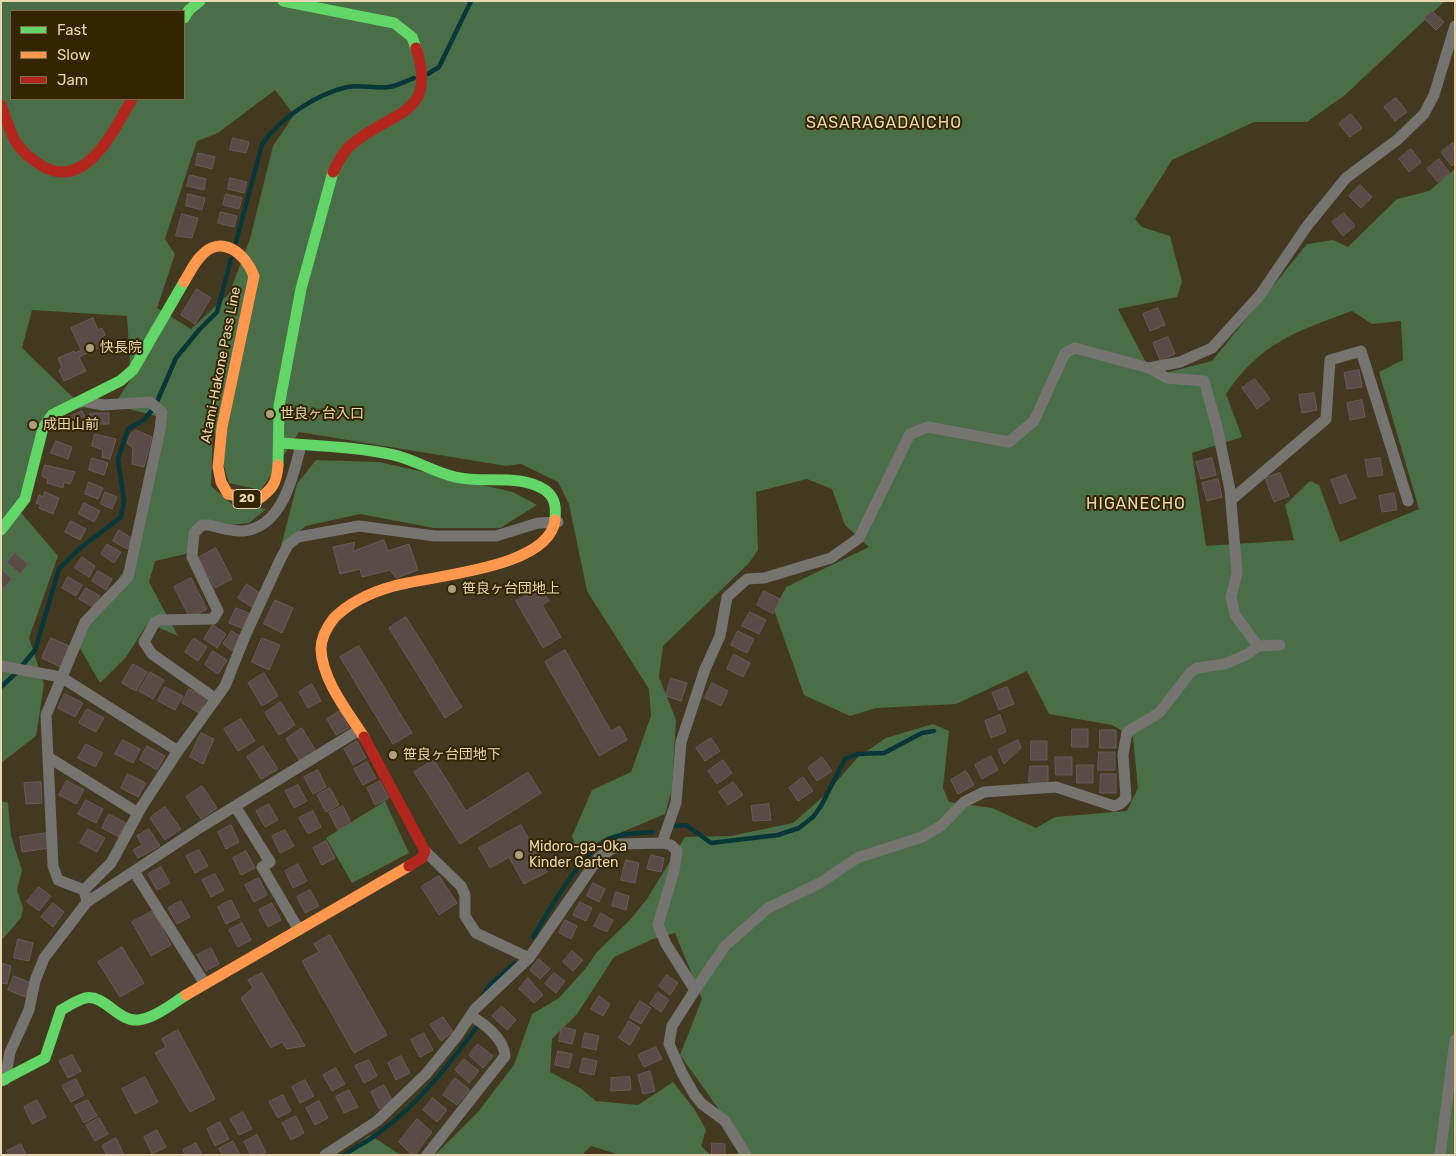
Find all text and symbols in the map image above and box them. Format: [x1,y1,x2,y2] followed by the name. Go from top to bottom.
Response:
[10,10,185,100] legend
[57,21,87,39] text: Fast
[57,46,90,64] text: Slow
[57,71,88,89] text: Jam
[804,113,964,133] district label: SASARAGADAICHO
[198,285,244,445] street label: Atami-Hakone Pass Line
[100,340,142,356] place label: 快長院
[84,342,96,354] marker: 快長院
[280,406,364,422] place label: 世良ヶ台入口
[264,408,276,420] marker: 世良ヶ台入口
[43,417,99,433] place label: 成田山前
[27,419,39,431] marker: 成田山前
[233,489,261,508] road number: 20
[1085,494,1187,514] district label: HIGANECHO
[462,581,560,597] place label: 笹良ヶ台団地上
[446,583,458,595] marker: 笹良ヶ台団地上
[403,747,501,763] place label: 笹良ヶ台団地下
[387,749,399,761] marker: 笹良ヶ台団地下
[529,839,627,872] place label: Midoro-ga-Oka Kinder Garten
[513,849,525,861] marker: Midoro-ga-Oka Kinder Garten

